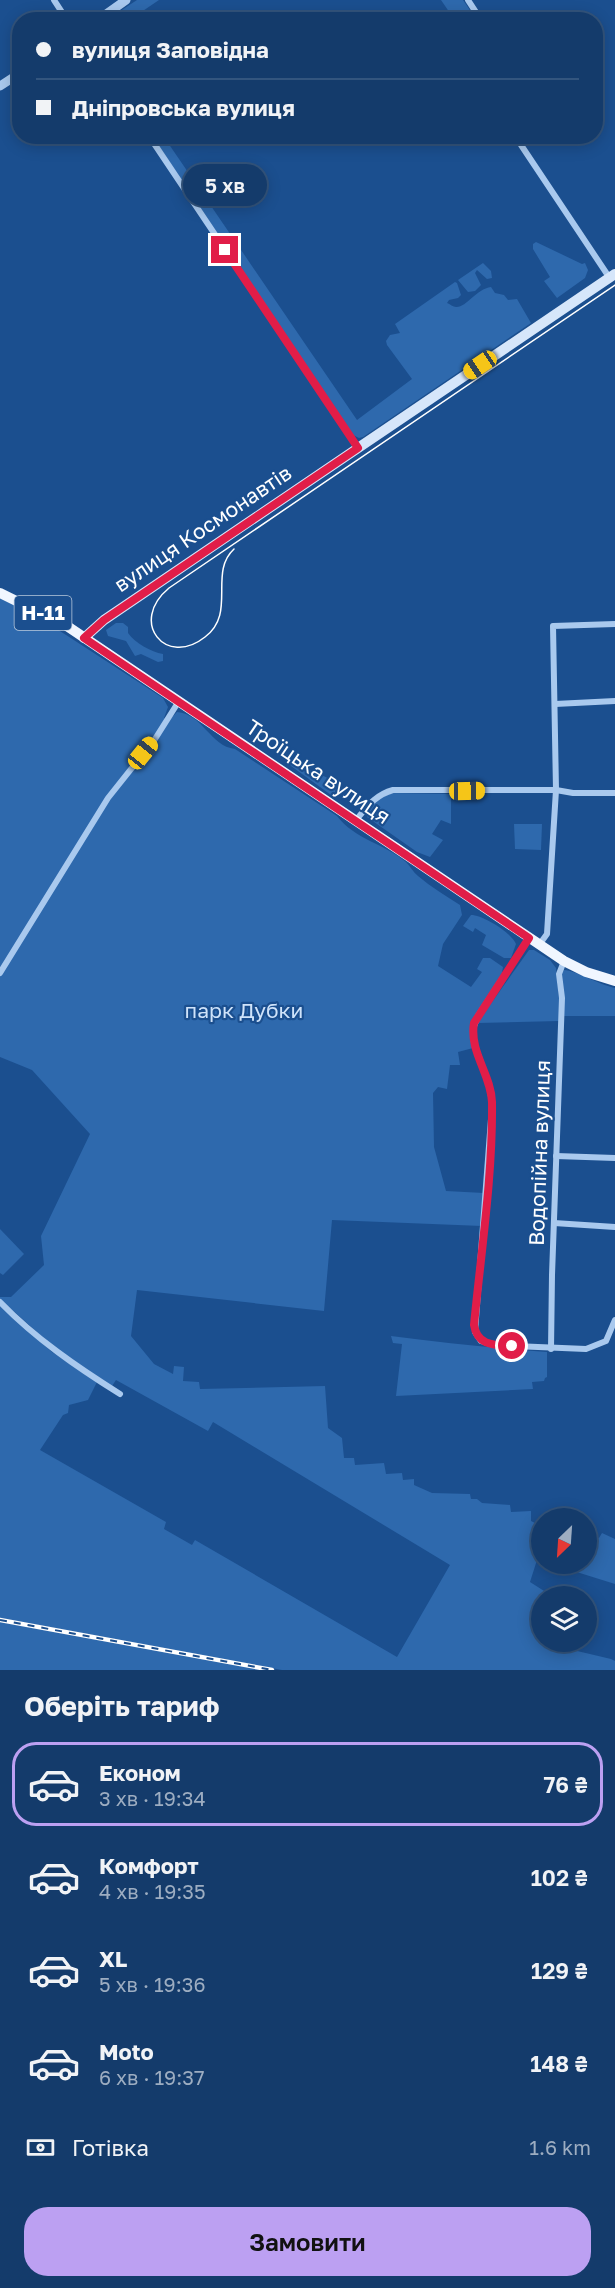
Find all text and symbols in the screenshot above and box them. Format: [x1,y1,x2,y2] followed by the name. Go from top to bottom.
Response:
[72,36,269,63] text: вулиця Заповідна
[72,94,295,121] text: Дніпровська вулиця
[183,163,267,205] callout: 5 хв
[205,173,245,197] text: 5 хв
[211,236,238,263] route end
[460,347,500,383] car
[109,459,296,597] street label: вулиця Космонавтів
[15,596,72,630] road number: Н-11
[241,713,396,829] street label: Троїцька вулиця
[125,733,161,773] car
[449,782,485,800] car
[185,997,303,1023] park label: парк Дубки
[523,1060,555,1246] street label: Водопійна вулиця
[498,1332,525,1359] route start
[531,1508,597,1574] north arrow
[531,1508,597,1652] map controls
[531,1586,597,1652] button: layers
[24,1690,220,1722] text: Оберіть тариф
[27,1757,81,1811] icon: car
[99,1759,181,1786] text: Економ
[543,1771,588,1798] text: 76 ₴
[99,1786,206,1810] text: 3 хв · 19:34
[27,1850,81,1904] icon: car
[99,1852,199,1879] text: Комфорт
[531,1864,588,1891] text: 102 ₴
[99,1879,206,1903] text: 4 хв · 19:35
[27,1943,81,1997] icon: car
[99,1945,127,1972] text: XL
[531,1957,588,1984] text: 129 ₴
[99,1972,206,1996] text: 5 хв · 19:36
[27,2036,81,2090] icon: car
[99,2038,154,2065] text: Moto
[530,2050,588,2077] text: 148 ₴
[99,2065,205,2089] text: 6 хв · 19:37
[24,2131,57,2164] icon: cash
[72,2134,149,2161] text: Готівка
[529,2135,591,2159] text: 1.6 km
[24,2207,591,2276] button: Замовити

